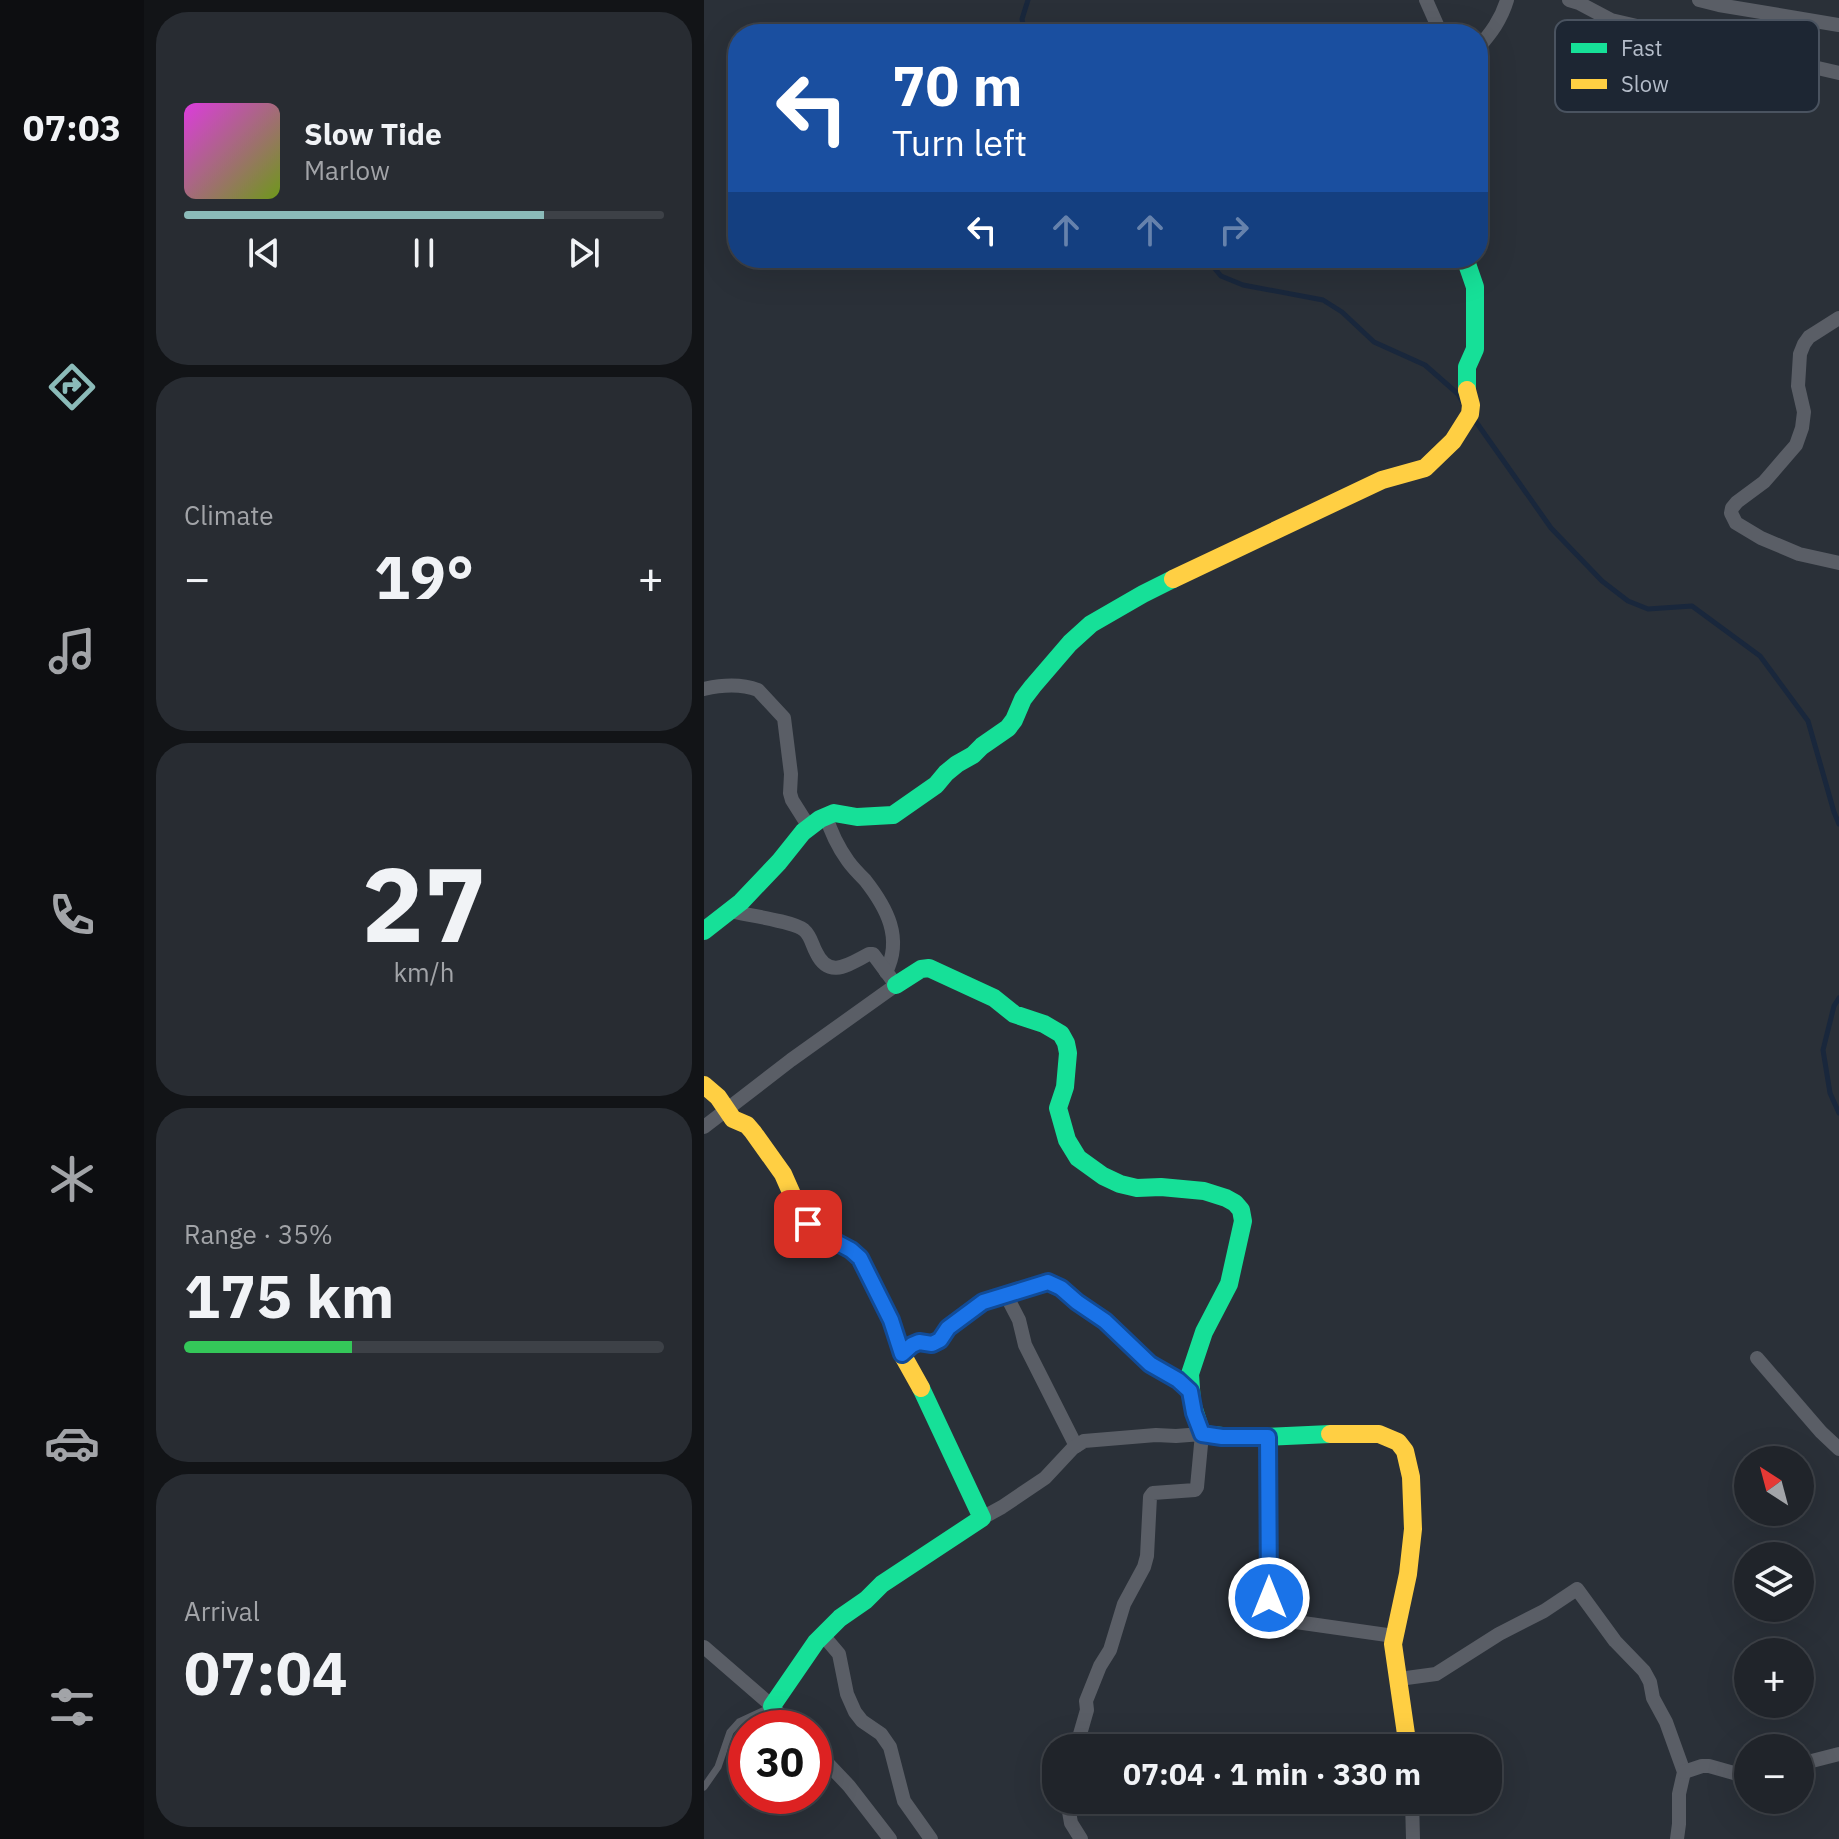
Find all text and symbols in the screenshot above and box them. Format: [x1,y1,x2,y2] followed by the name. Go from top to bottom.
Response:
[1555,20,1819,112] legend
[1621,33,1662,62] text: Fast
[892,49,1022,121] text: 70 m
[760,56,864,160] icon: left
[1621,69,1669,98] text: Slow
[23,104,121,151] text: 07:03
[304,114,442,153] text: Slow Tide
[892,119,1027,166] text: Turn left
[304,153,390,187] text: Marlow
[960,208,1004,252] icon: left
[1044,208,1088,252] icon: ahead
[1128,208,1172,252] icon: ahead
[1212,208,1256,252] icon: right
[242,231,286,275] icon: previous
[402,231,446,275] icon: pause
[562,231,606,275] icon: next
[44,359,100,415] icon: directions
[184,498,274,532] text: Climate
[374,537,474,616] text: 19°
[184,549,210,606] text: −
[638,549,664,606] text: +
[44,623,100,679] icon: music
[362,835,486,971] text: 27
[44,887,100,943] icon: phone
[393,955,455,989] text: km/h
[44,1151,100,1207] icon: climate
[774,1190,842,1258] pin
[786,1202,830,1246] icon: arrive
[184,1217,333,1251] text: Range · 35%
[184,1256,394,1335] text: 175 km
[44,1415,100,1471] icon: car
[1734,1446,1814,1526] north arrow
[1734,1446,1814,1814] map controls
[1734,1542,1814,1622] button: layers
[1227,1556,1311,1640] position arrow
[184,1594,260,1628] text: Arrival
[184,1633,348,1712] text: 07:04
[1734,1638,1814,1718] button: +
[44,1679,100,1735] icon: filters
[728,1710,832,1814] speed limit sign: 30
[1734,1734,1814,1814] button: −
[1123,1754,1421,1793] text: 07:04 · 1 min · 330 m

